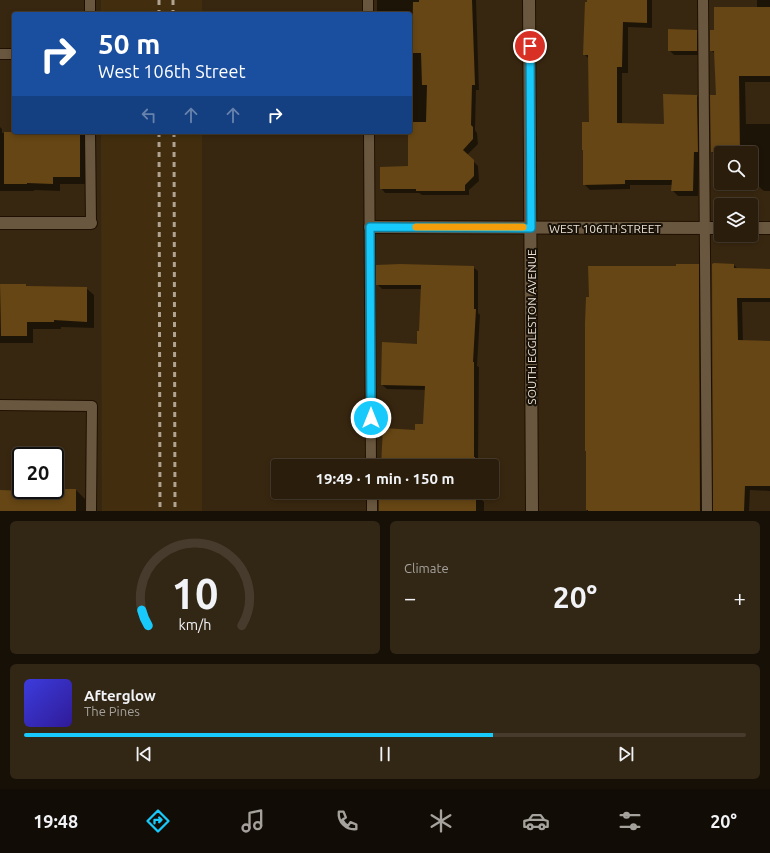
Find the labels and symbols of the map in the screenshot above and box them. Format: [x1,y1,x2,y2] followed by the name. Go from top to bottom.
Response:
[513,29,547,63] pin
[549,222,661,235] street label: WEST 106TH STREET
[525,249,538,405] street label: SOUTH EGGLESTON AVENUE
[350,397,392,439] position arrow
[12,447,64,499] speed limit sign: 20

